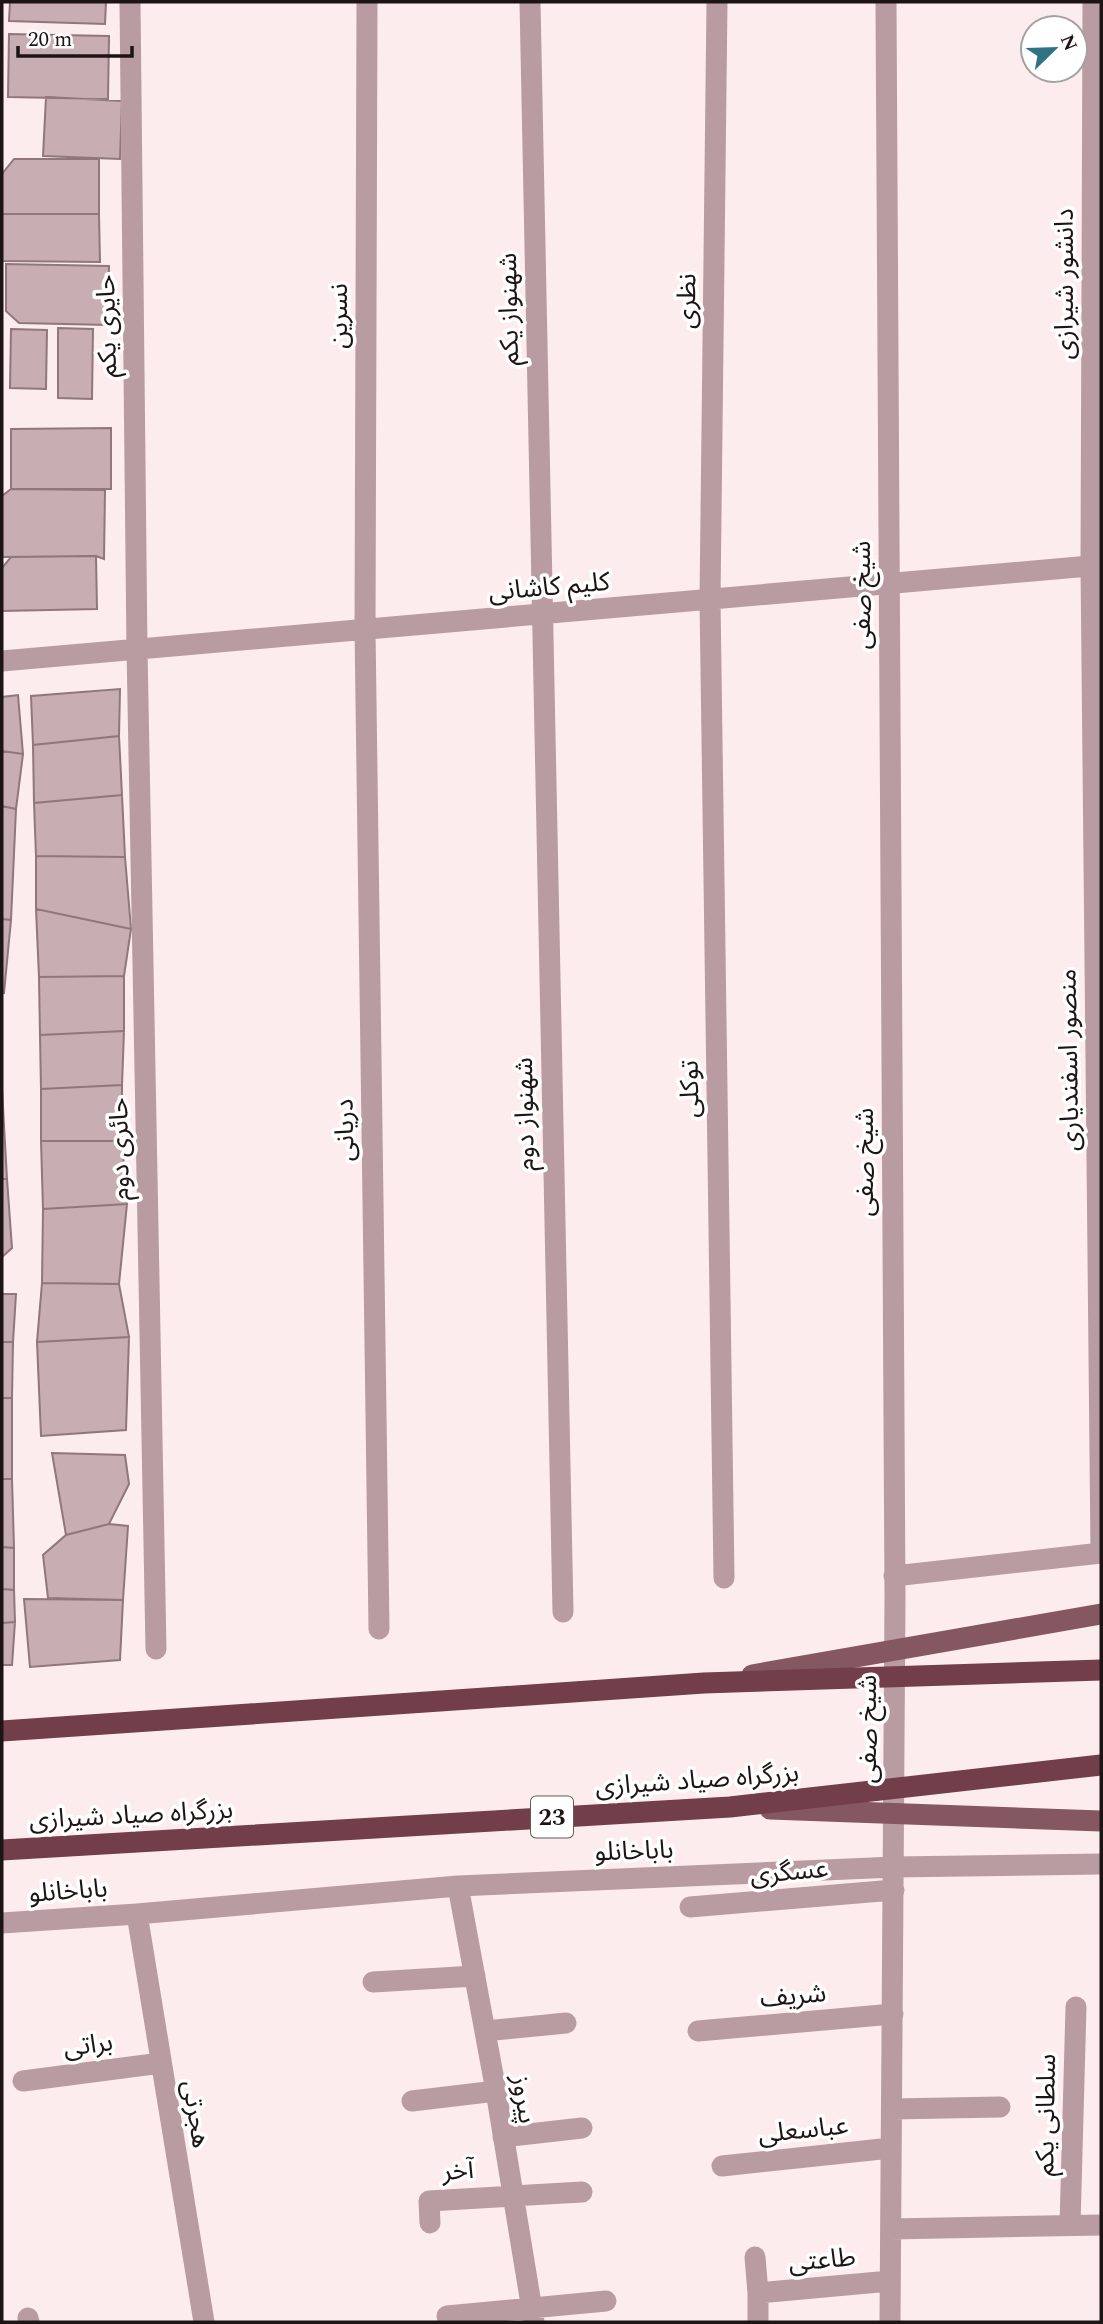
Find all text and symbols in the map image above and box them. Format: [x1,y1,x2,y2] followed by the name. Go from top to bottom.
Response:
[18,14,131,58] scale bar
[1019,14,1089,84] north arrow
[28,24,72,56] text: 20 m
[1052,30,1085,56] text: N
[1045,208,1085,360] street label: دانشور شیرازی
[488,252,530,366] street label: شهنواز یکم
[667,273,707,329] street label: نظری
[86,274,128,378] street label: حایری یکم
[319,283,359,349] street label: نسرین
[842,541,882,649] street label: شیخ صفی
[487,562,612,612] street label: کلیم کاشانی
[1047,968,1091,1152] street label: منصور اسفندیاری
[504,1057,546,1171] street label: شهنواز دوم
[669,1060,711,1118] street label: توکلی
[99,1097,141,1201] street label: حائری دوم
[324,1098,366,1162] street label: دریانی
[845,1108,885,1216] street label: شیخ صفی
[848,1675,888,1783] street label: شیخ صفی
[594,1753,800,1807] street label: بزرگراه صیاد شیرازی
[28,1790,234,1840] street label: بزرگراه صیاد شیرازی
[531,1796,573,1838] road number: 23
[594,1830,674,1872] street label: باباخانلو
[748,1849,830,1895] street label: عسگری
[27,1868,109,1914] street label: باباخانلو
[758,1973,828,2019] street label: شریف
[61,2022,115,2068] street label: براتی
[1025,2053,1067,2177] street label: سلطانی یکم
[500,2071,548,2126] street label: پیروز
[171,2077,221,2151] street label: هجرتی
[756,2105,850,2155] street label: عباسعلی
[440,2150,477,2192] street label: آخر
[787,2237,857,2283] street label: طاعتی

